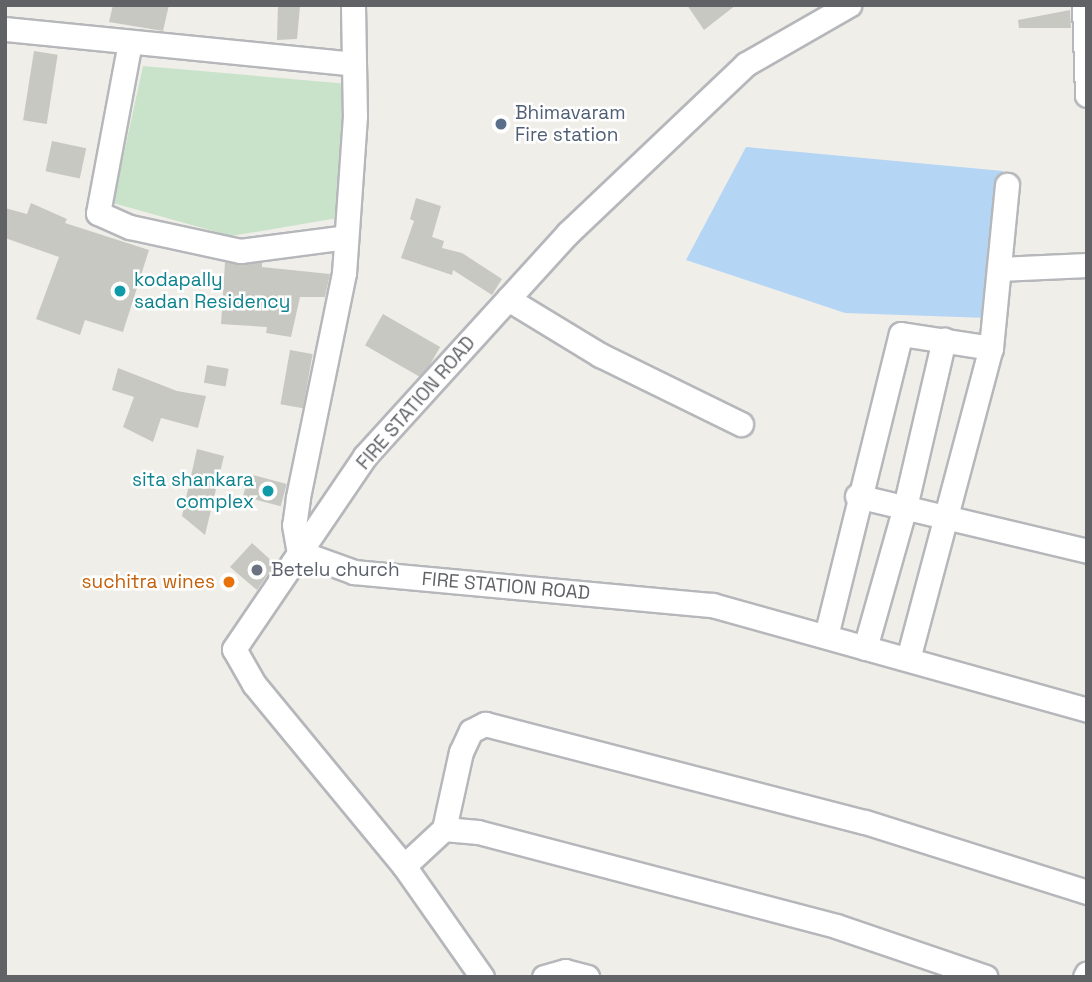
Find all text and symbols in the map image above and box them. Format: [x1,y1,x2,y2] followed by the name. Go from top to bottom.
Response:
[515,102,626,146] place label: Bhimavaram Fire station
[493,116,509,132] marker: Bhimavaram Fire station
[134,269,290,313] place label: kodapally sadan Residency
[112,283,128,299] marker: kodapally sadan Residency
[352,332,480,474] street label: FIRE STATION ROAD
[132,469,254,513] place label: sita shankara complex
[260,483,276,499] marker: sita shankara complex
[271,559,400,581] place label: Betelu church
[249,562,265,578] marker: Betelu church
[421,567,591,605] street label: FIRE STATION ROAD
[82,571,215,593] place label: suchitra wines
[221,574,237,590] marker: suchitra wines

